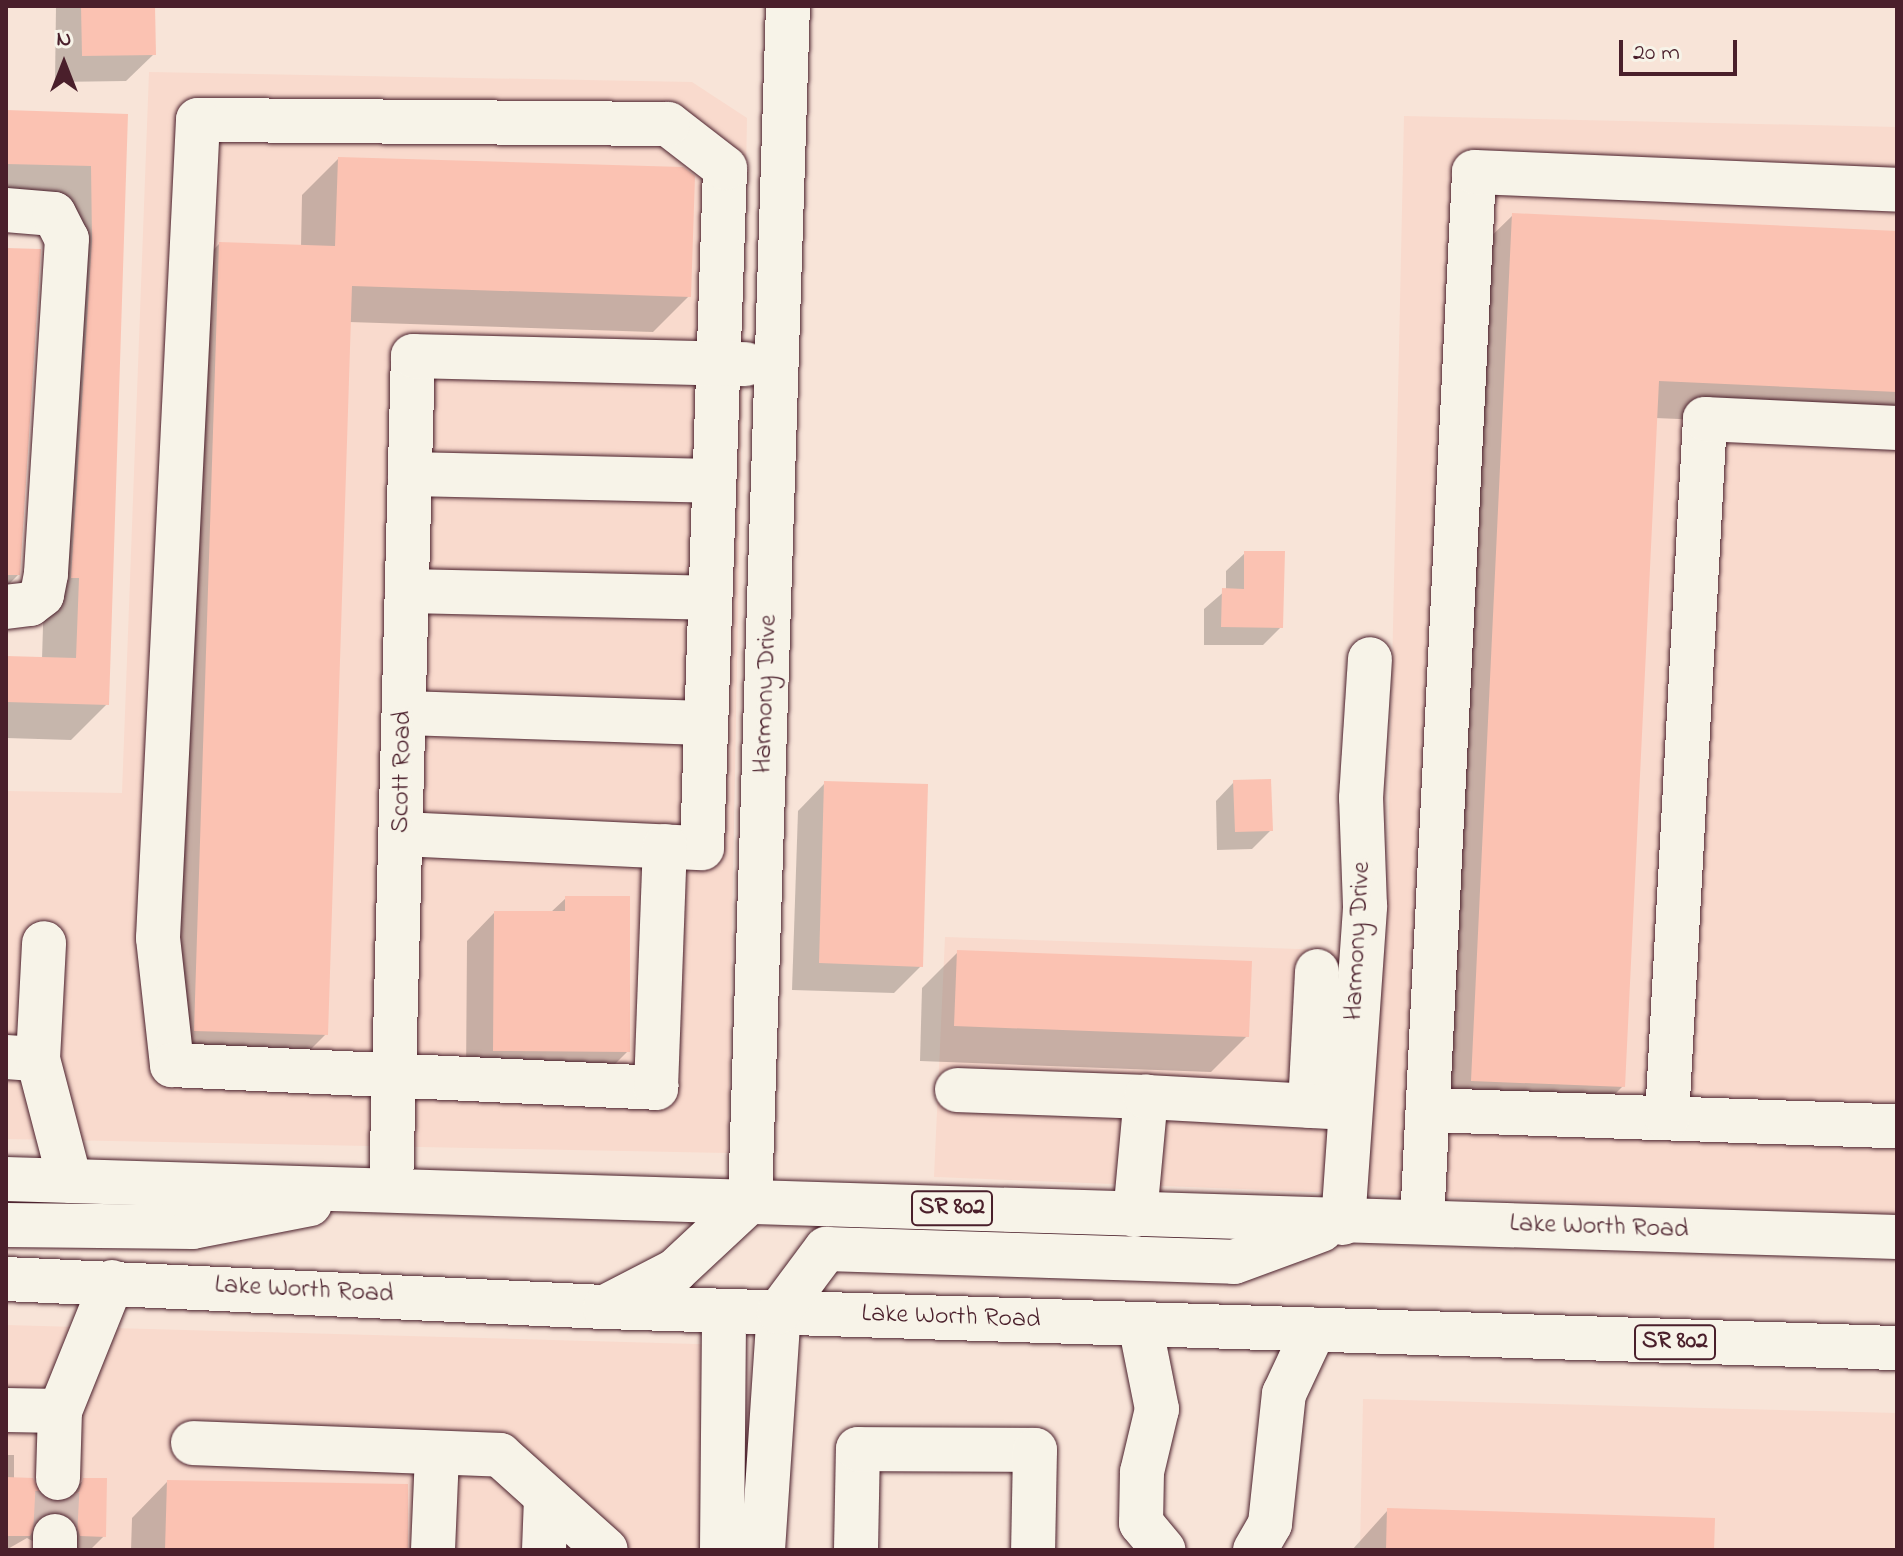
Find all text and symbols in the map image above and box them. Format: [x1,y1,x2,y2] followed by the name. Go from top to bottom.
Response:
[24,24,104,104] north arrow
[57,24,71,56] text: N
[1623,24,1741,74] scale bar
[1633,36,1680,71] text: 20 m
[749,614,785,774] street label: Harmony Drive
[386,711,420,833] street label: Scott Road
[1339,861,1379,1021] street label: Harmony Drive
[910,1188,994,1228] road number: SR 802
[1509,1209,1689,1247] street label: Lake Worth Road
[214,1271,394,1311] street label: Lake Worth Road
[861,1299,1041,1337] street label: Lake Worth Road
[1633,1322,1717,1362] road number: SR 802

